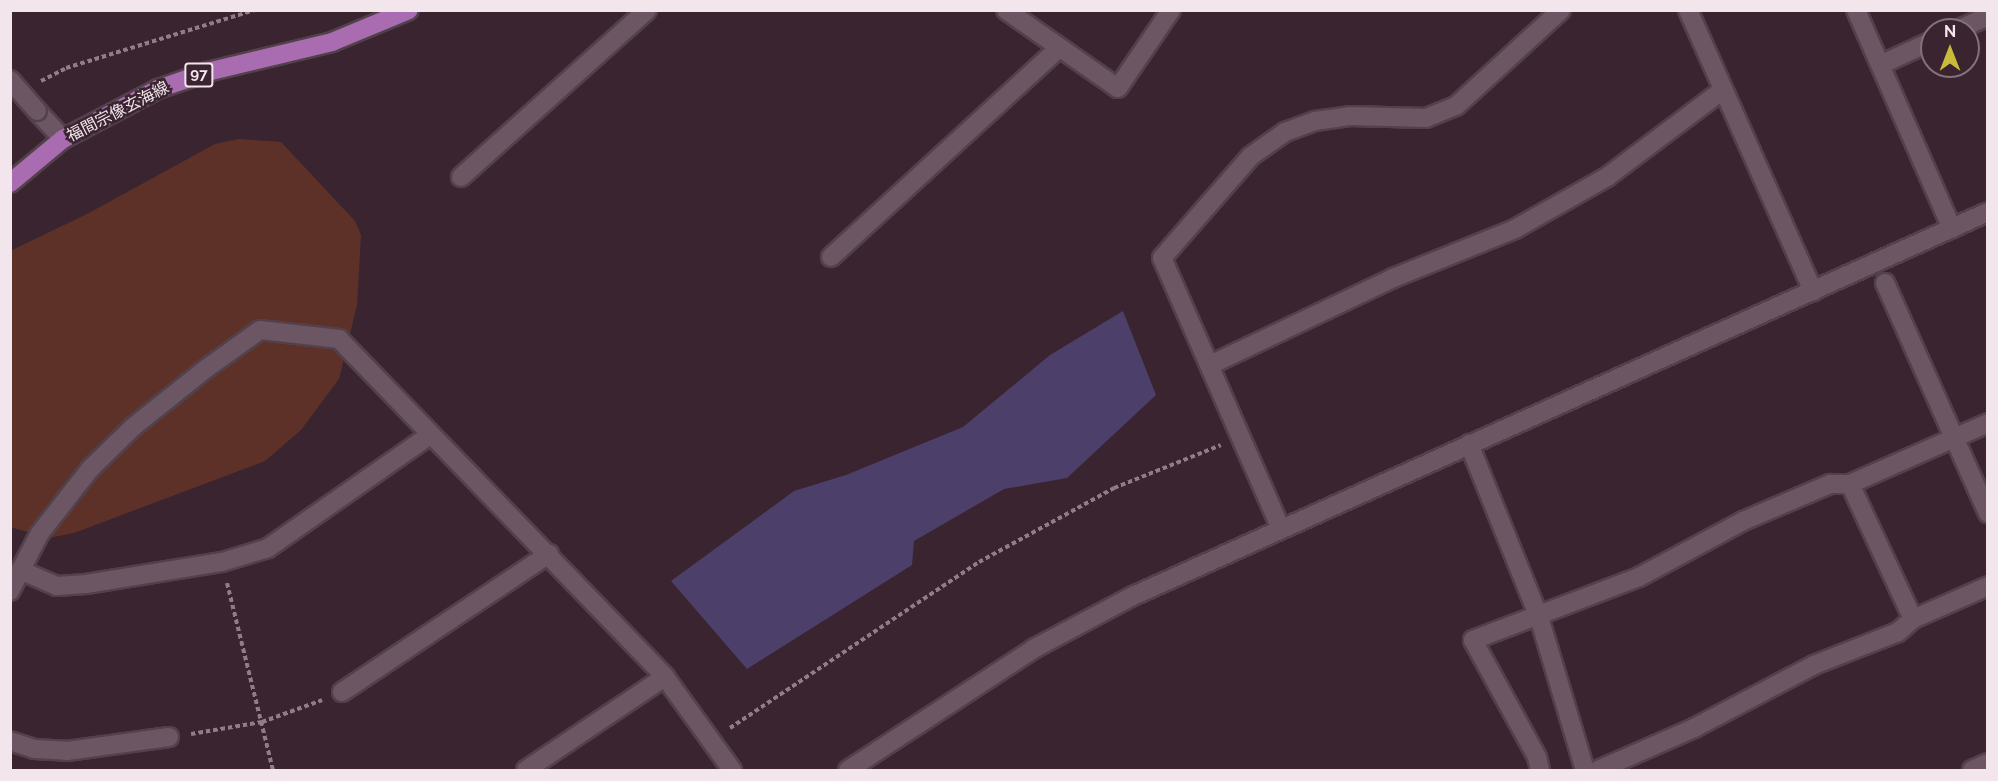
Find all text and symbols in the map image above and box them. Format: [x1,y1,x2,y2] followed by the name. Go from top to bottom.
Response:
[1920,18,1980,78] north arrow
[1944,22,1956,41] text: N
[184,63,214,87] road number: 97
[64,78,172,146] street label: 福間宗像玄海線

